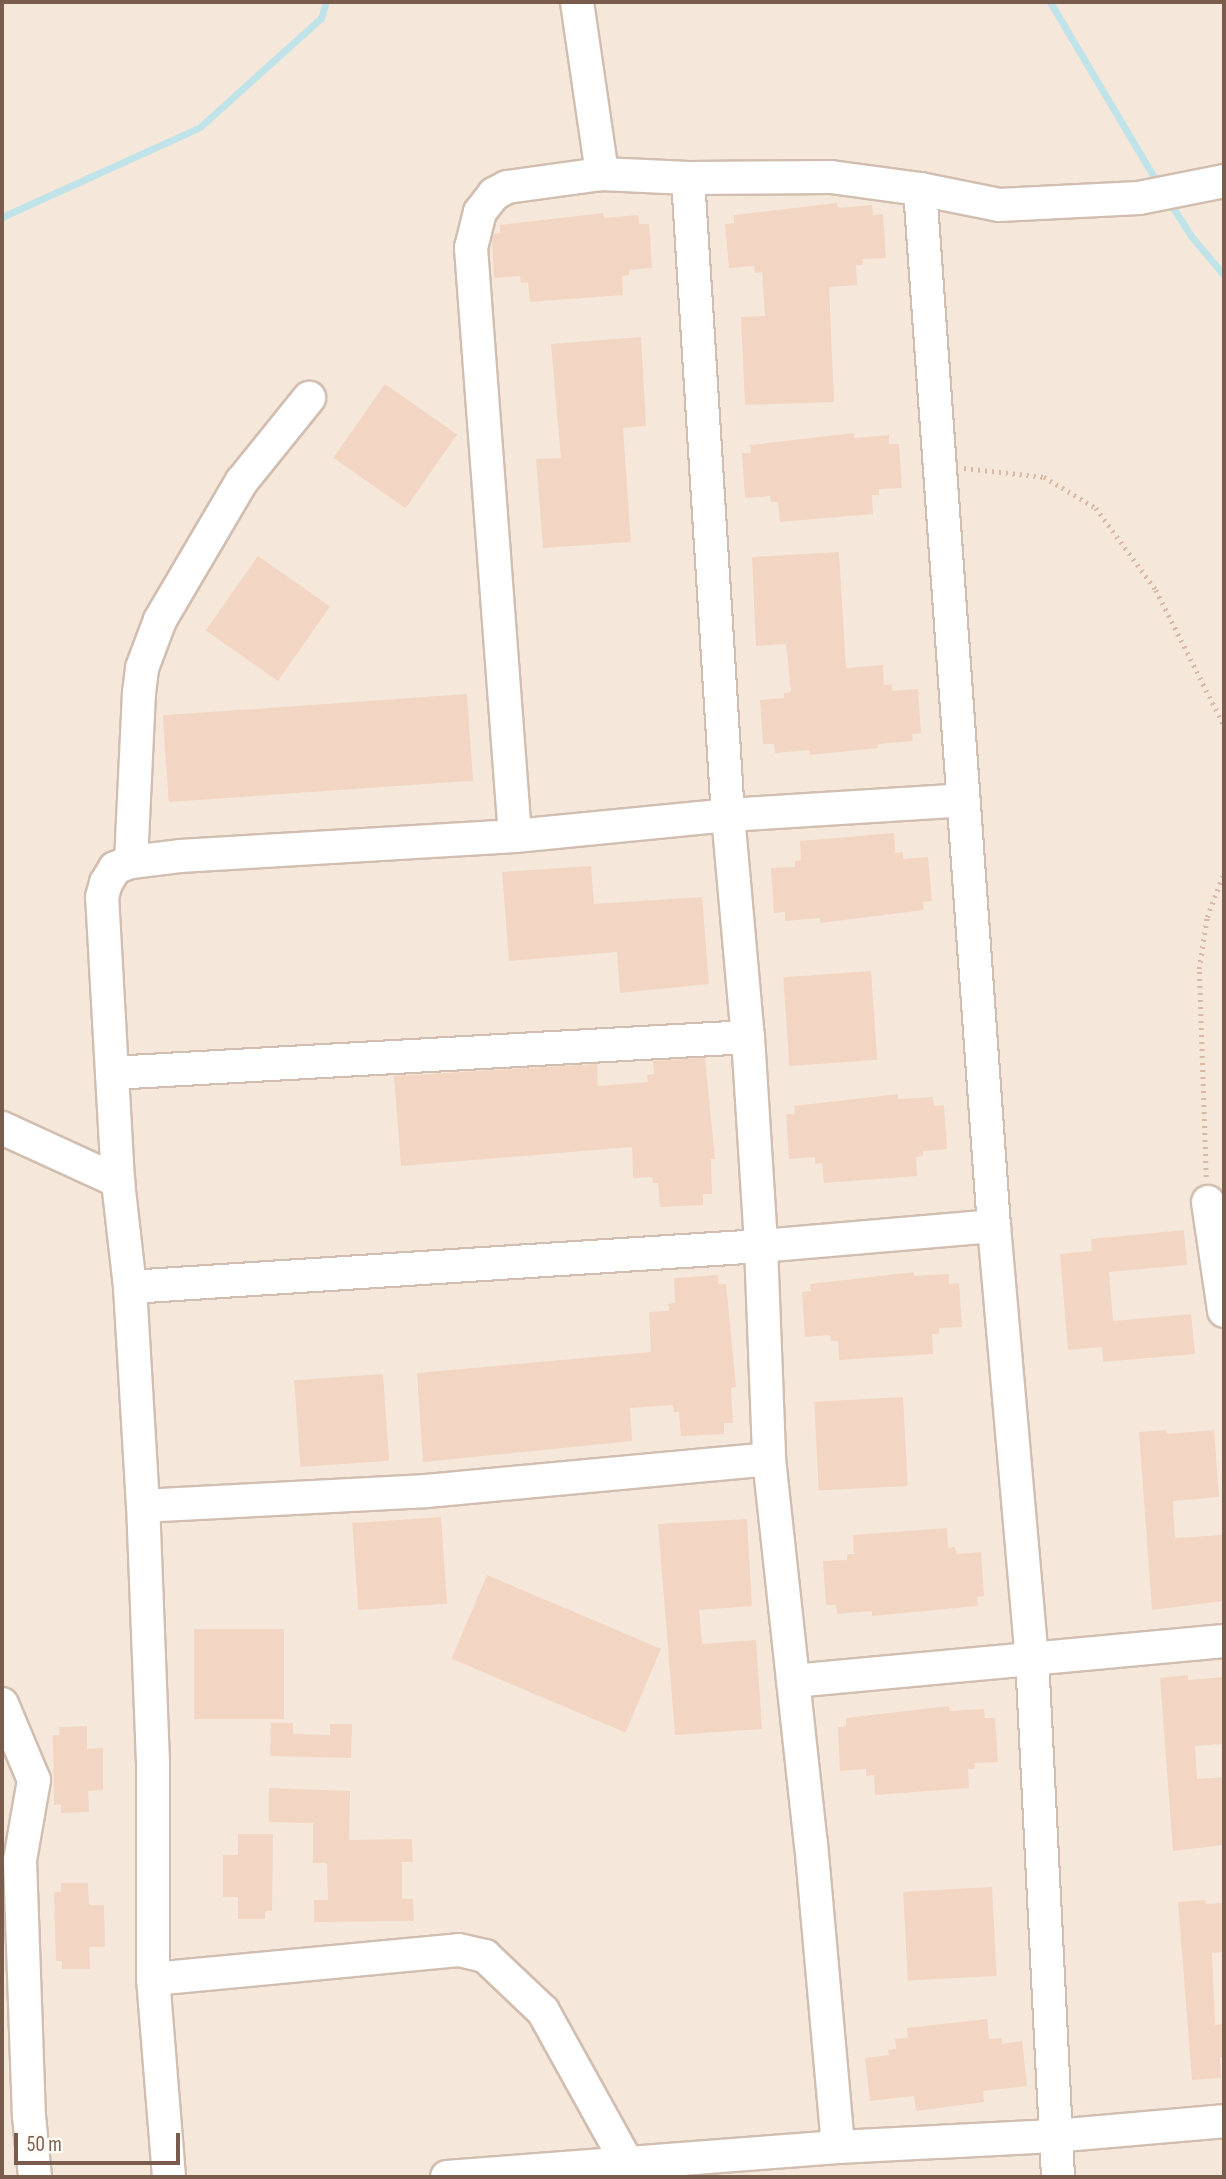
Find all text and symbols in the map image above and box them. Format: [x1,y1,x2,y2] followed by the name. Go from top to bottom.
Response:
[18,2120,184,2164] scale bar
[27,2132,62,2157] text: 50 m

